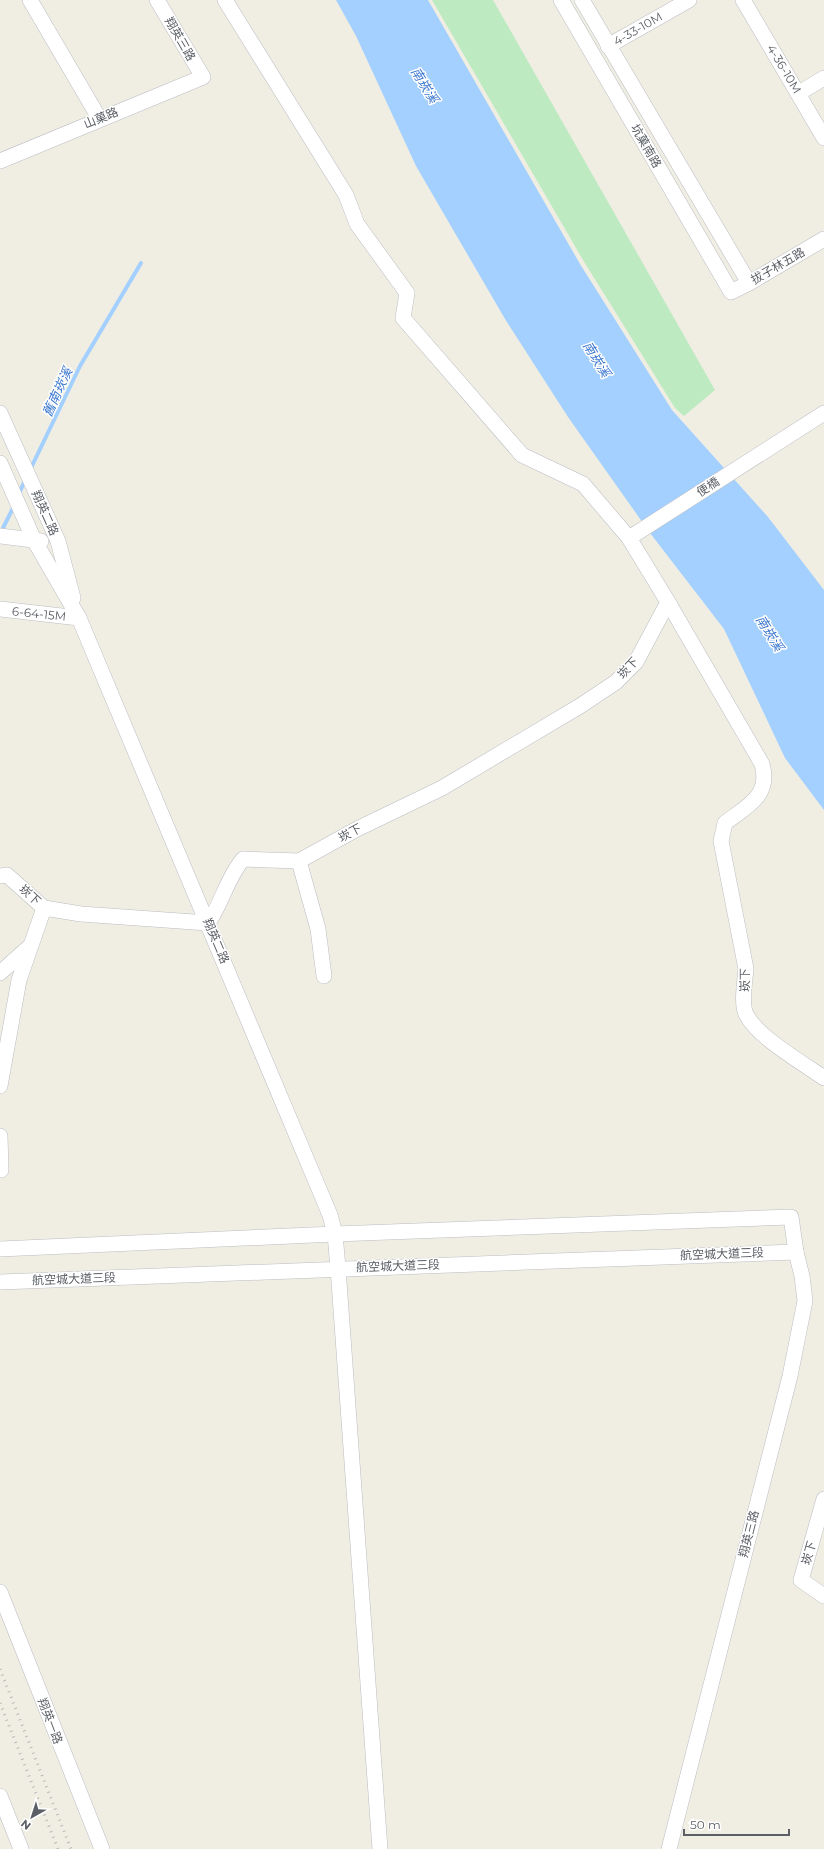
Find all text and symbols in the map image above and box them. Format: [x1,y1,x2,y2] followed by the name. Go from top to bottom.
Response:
[611,9,665,49] street label: 4-33-10M
[162,14,199,63] street label: 翔英三路
[764,41,805,96] street label: 4-36-10M
[408,64,443,107] water label: 南崁溪
[81,104,120,131] street label: 山菓路
[628,121,665,170] street label: 坑菓南路
[748,244,807,287] street label: 拔子林五路
[580,338,615,381] water label: 南崁溪
[39,363,76,419] water label: 舊南崁溪
[694,474,722,499] street label: 便橋
[29,488,62,538] street label: 翔英二路
[11,603,67,624] street label: 6-64-15M
[753,612,788,655] water label: 南崁溪
[614,654,641,682] street label: 崁下
[336,820,364,845] street label: 崁下
[16,881,44,908] street label: 崁下
[200,916,233,966] street label: 翔英二路
[737,968,752,992] street label: 崁下
[680,1245,764,1262] street label: 航空城大道三段
[356,1257,440,1274] street label: 航空城大道三段
[32,1270,116,1287] street label: 航空城大道三段
[735,1509,762,1559] street label: 翔英三路
[798,1539,819,1566] street label: 崁下
[35,1696,66,1746] street label: 翔英一路
[12,1797,52,1837] north arrow
[684,1811,789,1837] scale bar
[18,1817,34,1833] text: N
[690,1817,721,1832] text: 50 m

